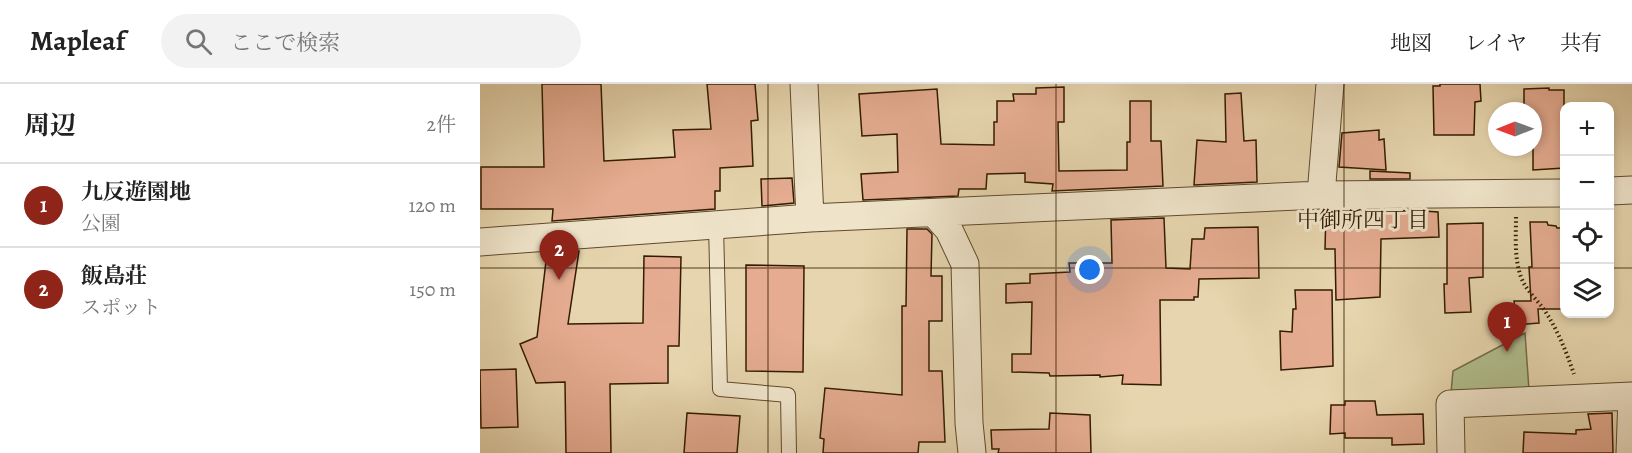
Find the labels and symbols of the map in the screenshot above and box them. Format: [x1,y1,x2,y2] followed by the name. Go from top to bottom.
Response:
[1488,102,1542,156] north arrow
[1297,205,1429,235] district label: 中御所四丁目
[540,230,578,280] pin: 2
[1075,255,1104,284] your location
[1488,302,1526,352] pin: 1

